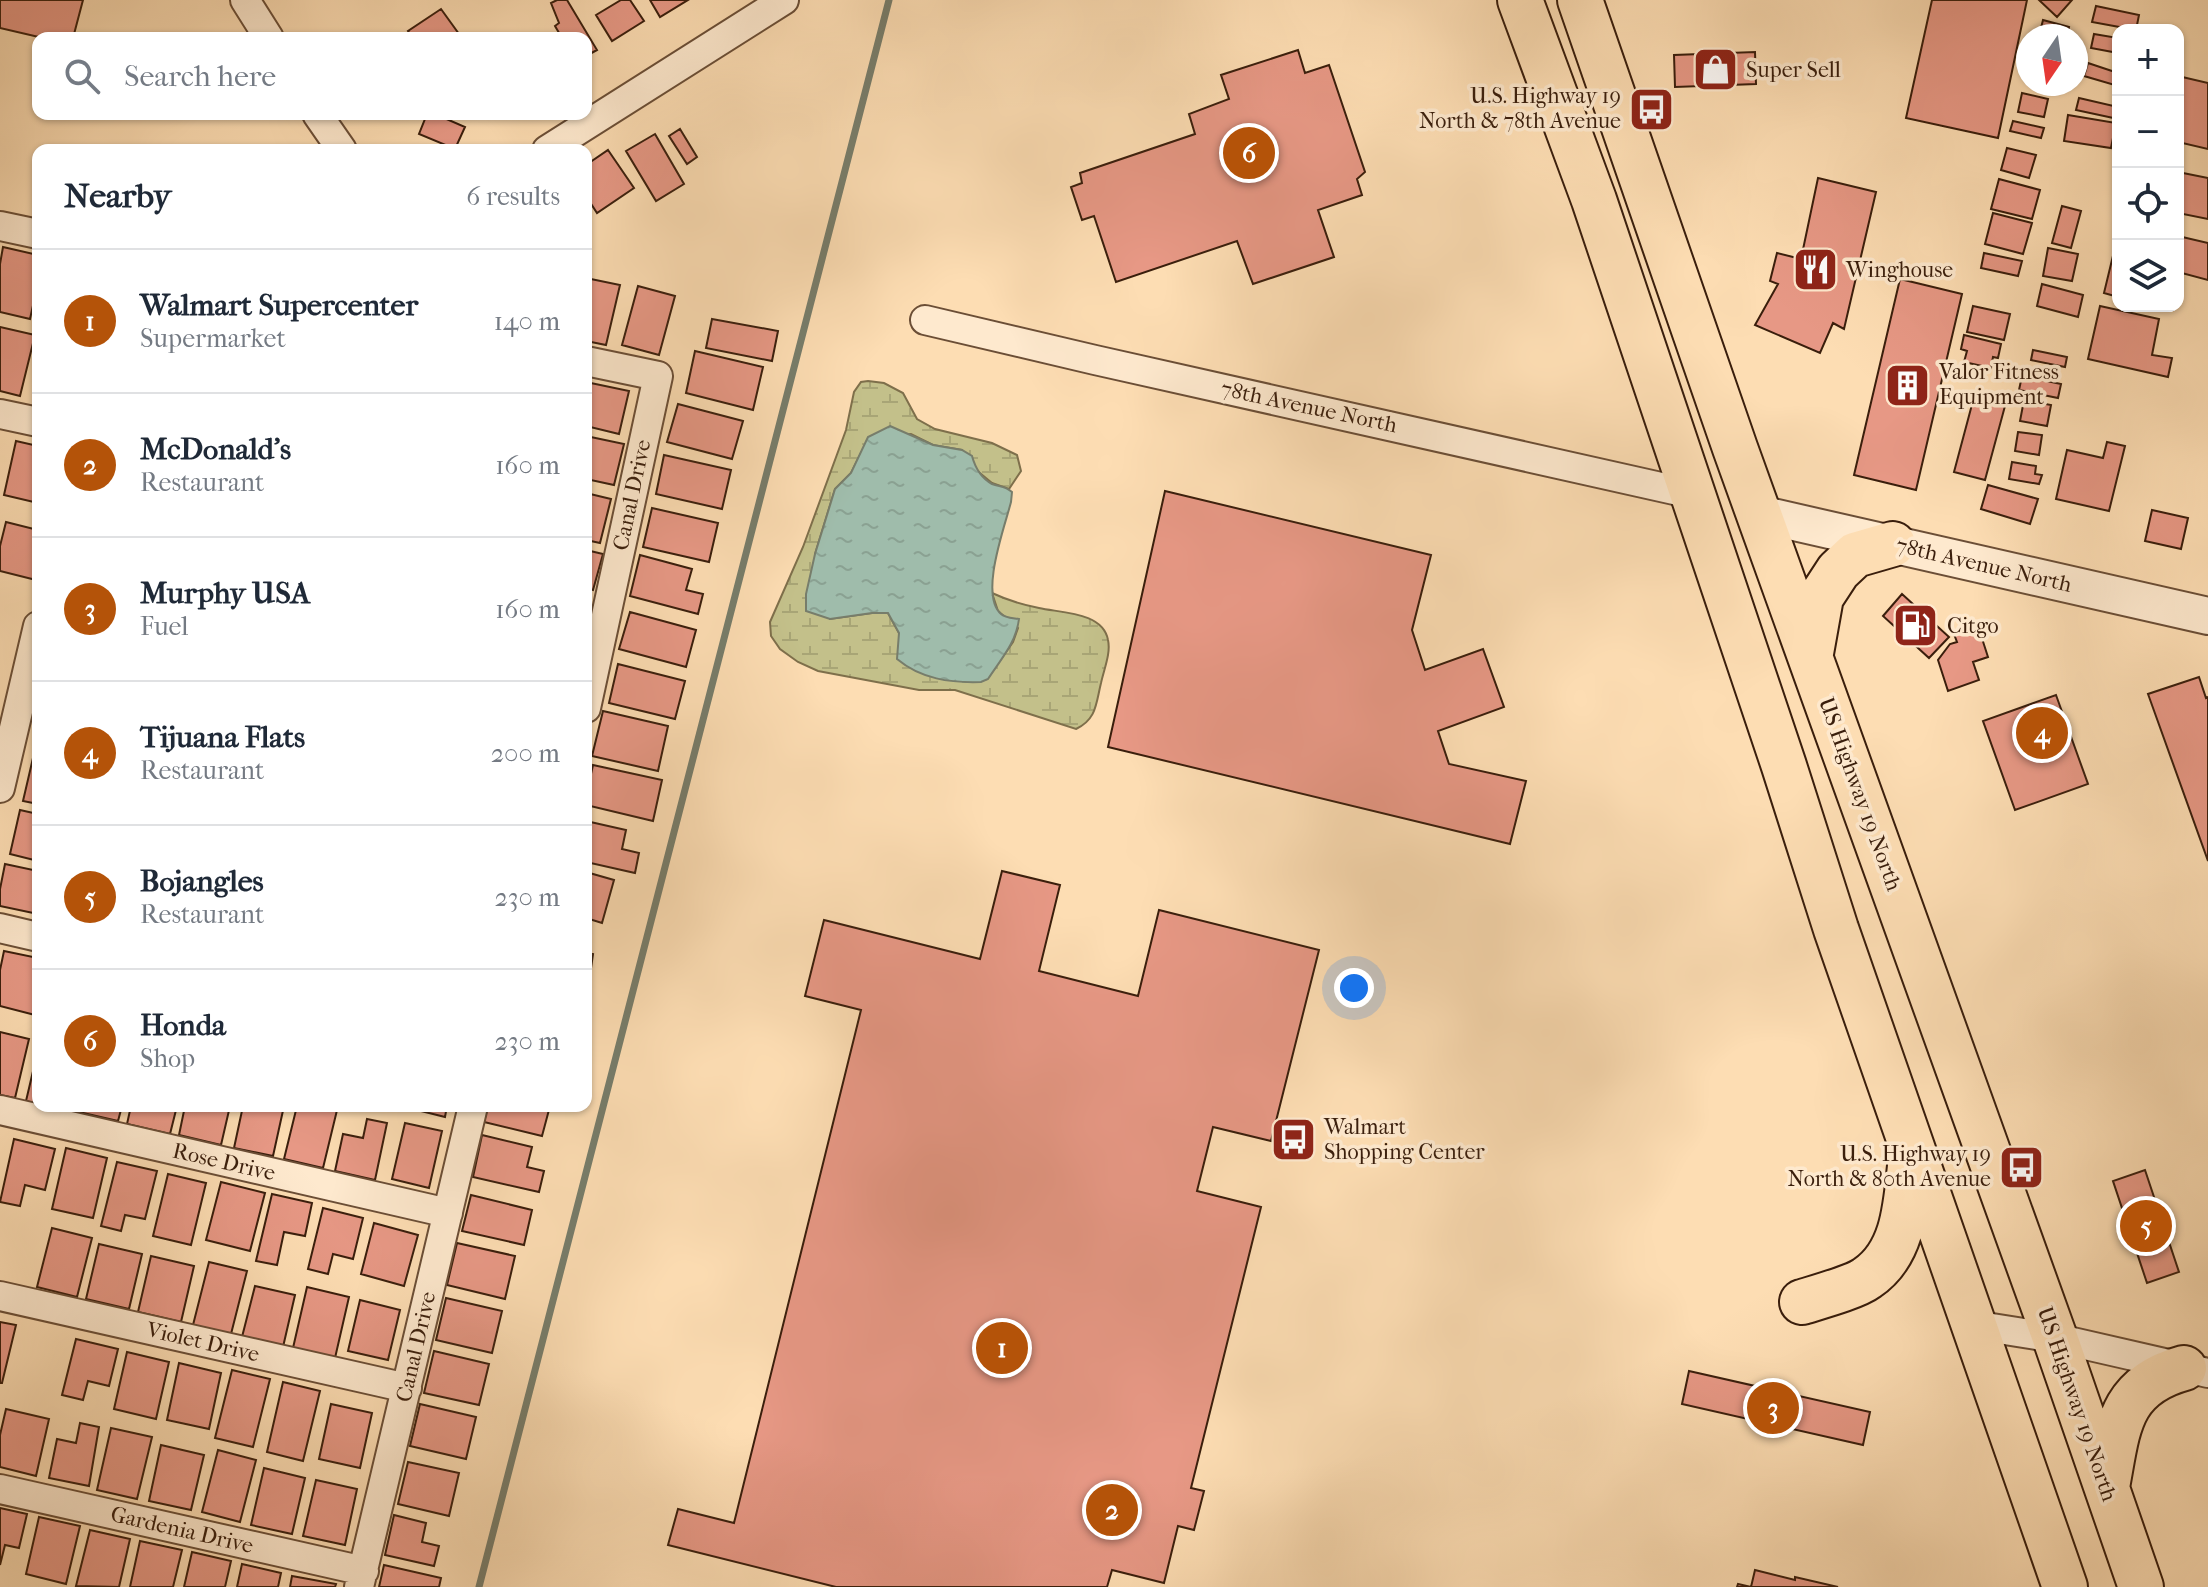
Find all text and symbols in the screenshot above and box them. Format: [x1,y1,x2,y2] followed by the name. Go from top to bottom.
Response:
[2016,24,2088,96] north arrow
[2112,24,2184,312] map controls
[2112,24,2184,96] button: +
[32,32,592,120] search box
[1691,46,1739,94] shop icon: Super Sell
[60,54,104,98] icon: search
[1746,57,1841,83] place label: Super Sell
[124,59,276,94] text: Search here
[1419,83,1621,134] place label: U.S. Highway 19 North & 78th Avenue
[1628,85,1676,133] bus stop icon: U.S. Highway 19 North & 78th Avenue
[2112,96,2184,168] button: −
[1223,123,1275,183] pin: 6
[2112,168,2184,240] button: locate
[64,176,171,216] text: Nearby
[466,181,560,212] text: 6 results
[2112,240,2184,312] button: layers
[1791,246,1839,294] restaurant icon: Winghouse
[1845,257,1953,283] place label: Winghouse
[140,288,418,323] text: Walmart Supercenter
[85,306,95,337] text: 1
[494,306,560,337] text: 140 m
[140,323,286,354] text: Supermarket
[1938,359,2059,410] place label: Valor Fitness Equipment
[1884,361,1932,409] building icon: Valor Fitness Equipment
[1219,376,1400,438] street label: 78th Avenue North
[140,432,291,467] text: McDonald's
[608,437,656,553] street label: Canal Drive
[83,450,97,481] text: 2
[495,450,560,481] text: 160 m
[140,467,264,498] text: Restaurant
[1894,532,2075,598] street label: 78th Avenue North
[140,576,310,611] text: Murphy USA
[85,594,95,625] text: 3
[495,594,560,625] text: 160 m
[1892,602,1940,650] fuel station icon: Citgo
[140,611,188,642] text: Fuel
[1947,613,1999,639] place label: Citgo
[1813,694,1907,895] street label: US Highway 19 North
[2016,703,2068,763] pin: 4
[140,720,305,755] text: Tijuana Flats
[82,738,98,769] text: 4
[491,738,560,769] text: 200 m
[140,755,264,786] text: Restaurant
[140,864,264,899] text: Bojangles
[84,882,96,913] text: 5
[494,882,560,913] text: 230 m
[140,899,264,930] text: Restaurant
[1334,968,1374,1008] your location
[140,1008,226,1043] text: Honda
[83,1026,97,1057] text: 6
[494,1026,560,1057] text: 230 m
[140,1043,195,1074] text: Shop
[1323,1114,1485,1165] place label: Walmart Shopping Center
[1269,1116,1317,1164] bus stop icon: Walmart Shopping Center
[170,1138,278,1186] street label: Rose Drive
[1787,1141,1991,1192] place label: U.S. Highway 19 North & 80th Avenue
[1998,1143,2046,1191] bus stop icon: U.S. Highway 19 North & 80th Avenue
[2120,1196,2172,1256] pin: 5
[391,1289,441,1405] street label: Canal Drive
[2031,1303,2123,1505] street label: US Highway 19 North
[143,1316,262,1368] street label: Violet Drive
[976,1318,1028,1378] pin: 1
[1747,1378,1799,1438] pin: 3
[1086,1480,1138,1540] pin: 2
[108,1501,256,1559] street label: Gardenia Drive

